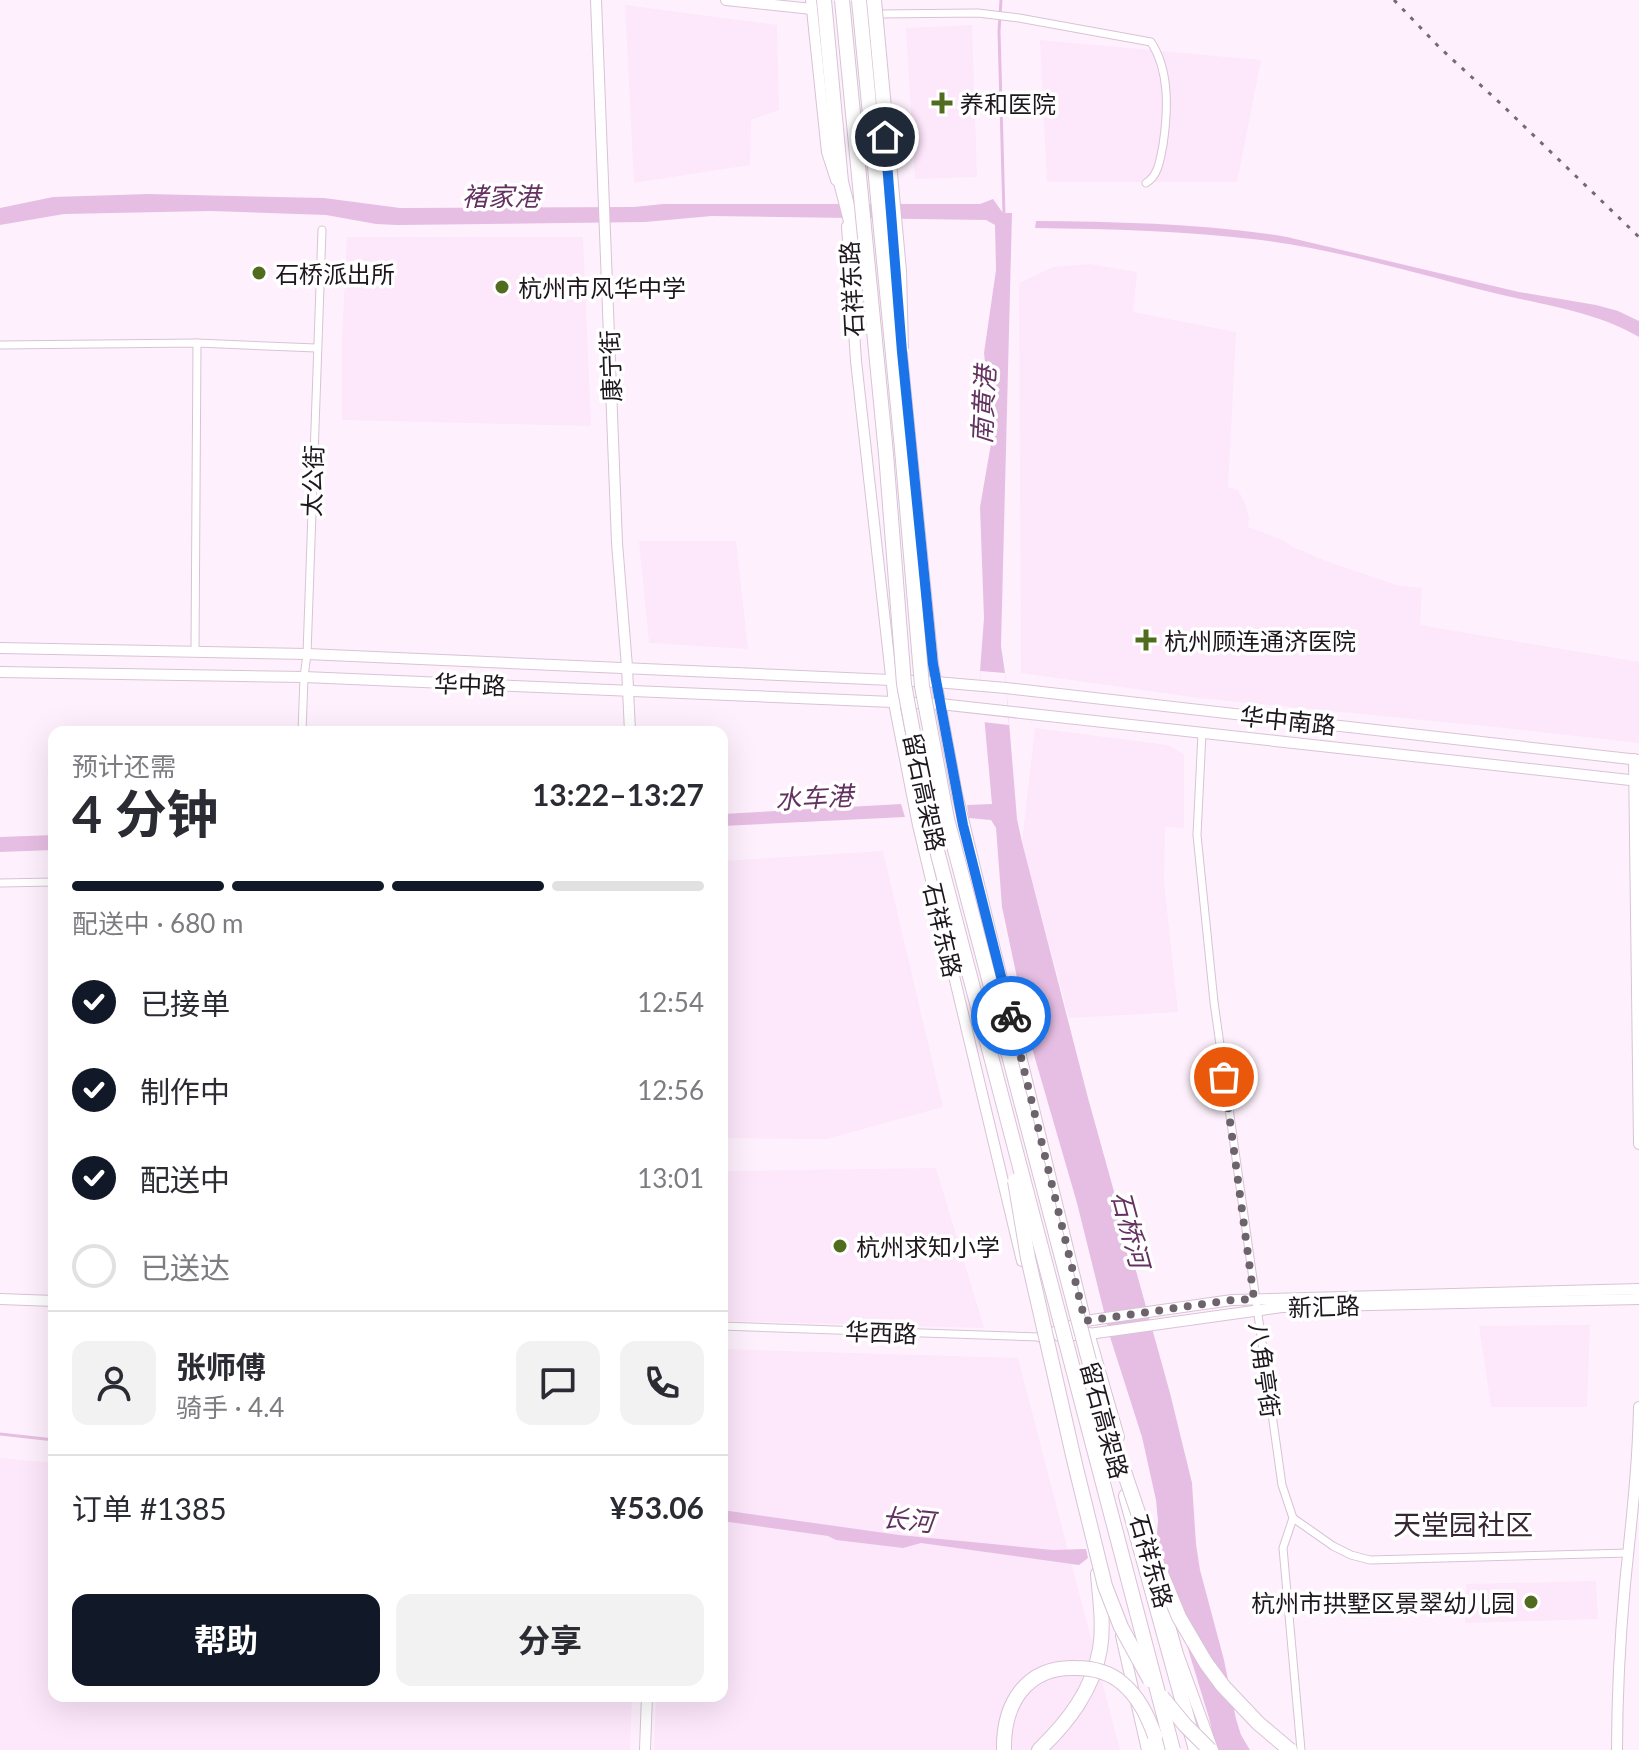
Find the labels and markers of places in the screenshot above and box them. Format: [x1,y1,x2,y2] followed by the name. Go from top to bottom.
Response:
[960,89,1056,118] place label: 养和医院
[931,92,953,114] marker: 养和医院
[851,103,919,171] pin
[275,259,395,288] place label: 石桥派出所
[250,264,268,282] marker: 石桥派出所
[518,273,686,302] place label: 杭州市风华中学
[493,278,511,296] marker: 杭州市风华中学
[1164,626,1356,655] place label: 杭州顾连通济医院
[1135,629,1157,651] marker: 杭州顾连通济医院
[1190,1043,1258,1111] pin
[856,1232,1000,1261] place label: 杭州求知小学
[831,1237,849,1255] marker: 杭州求知小学
[1251,1588,1515,1617] place label: 杭州市拱墅区景翠幼儿园
[1522,1593,1540,1611] marker: 杭州市拱墅区景翠幼儿园

